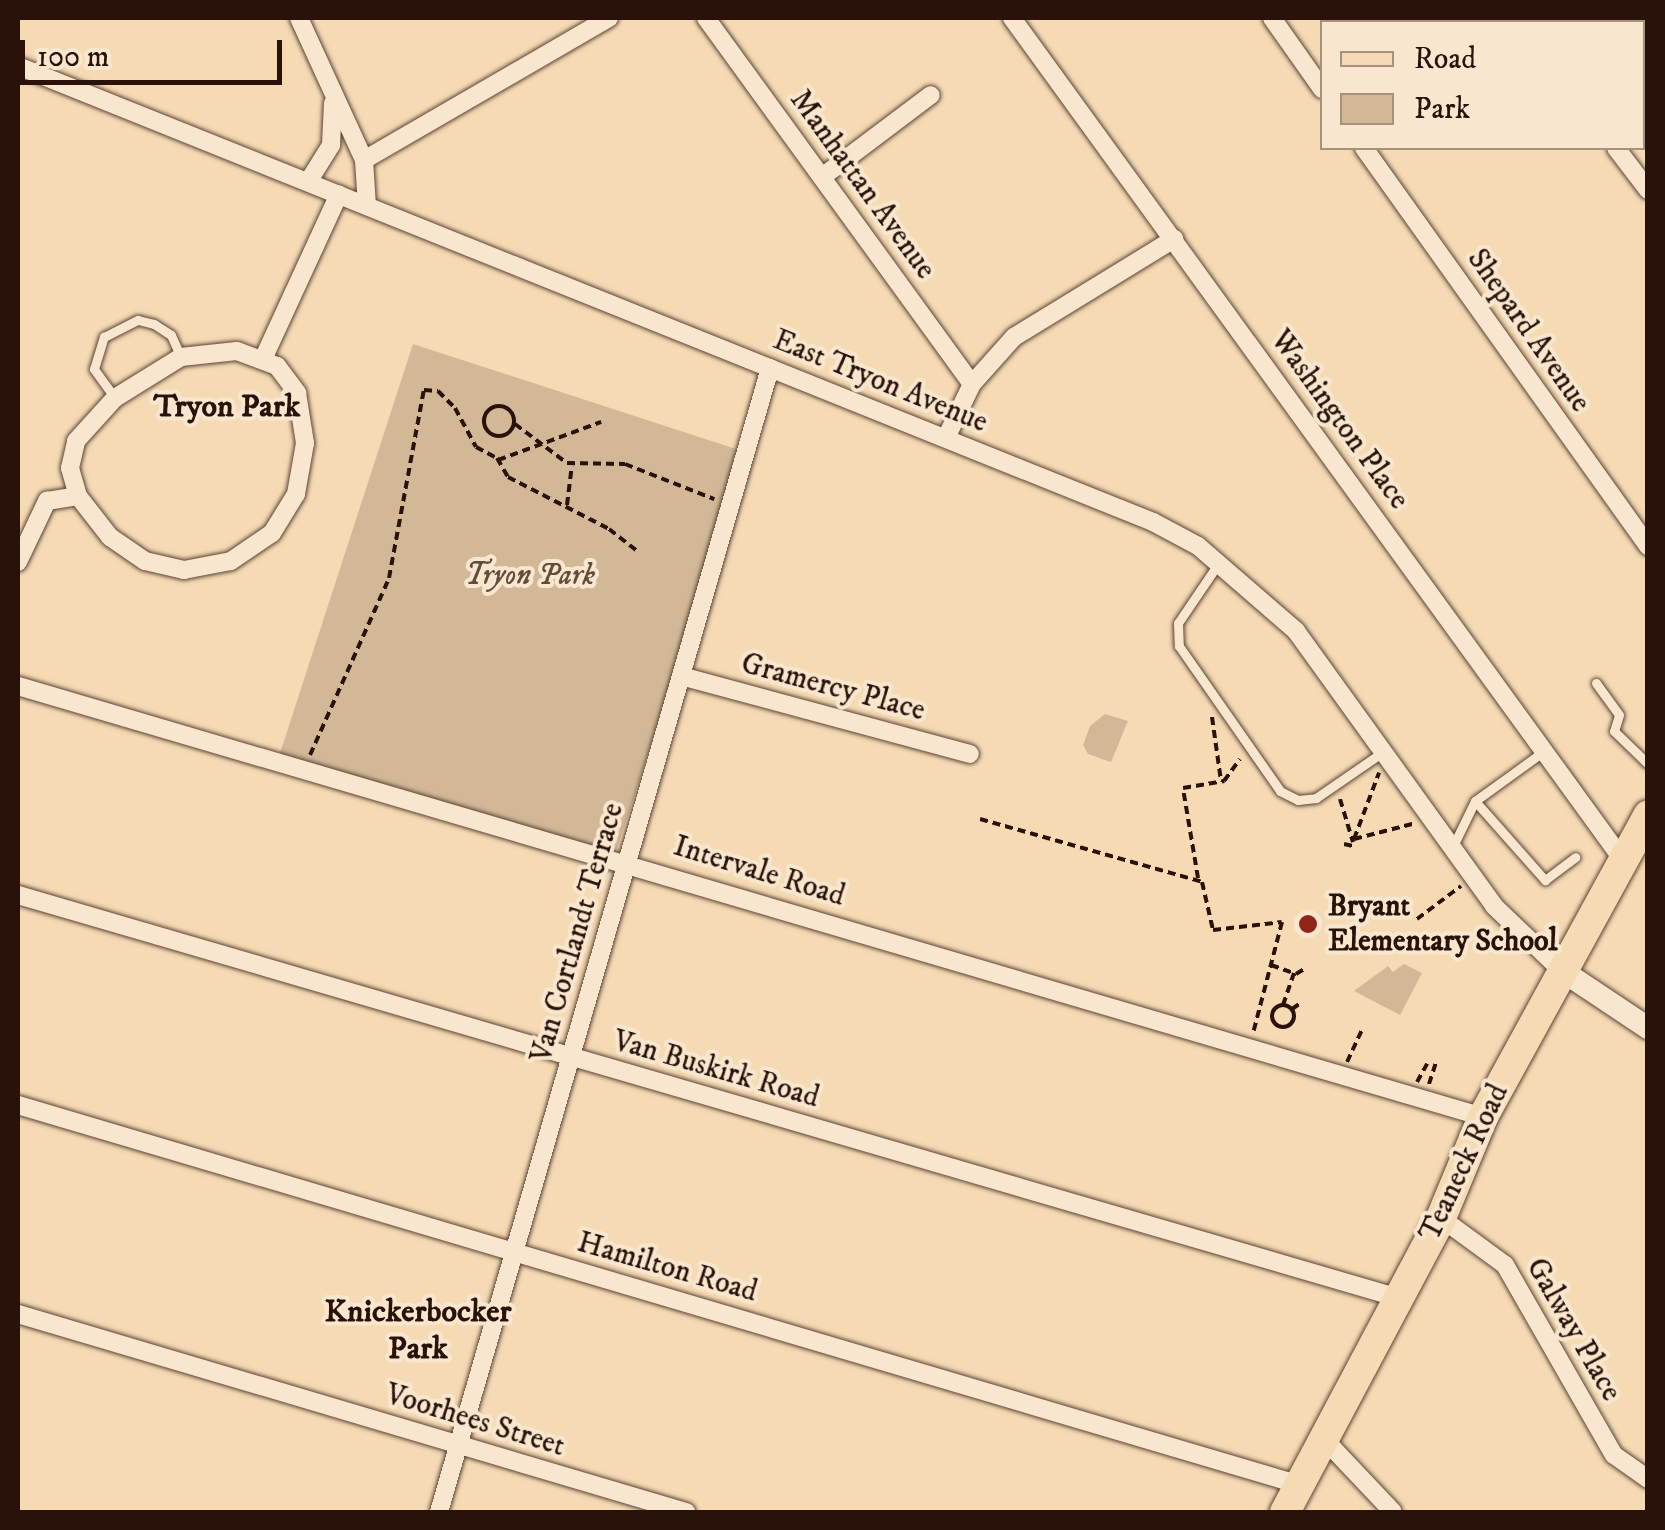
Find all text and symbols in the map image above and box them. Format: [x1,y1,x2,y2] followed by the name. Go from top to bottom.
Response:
[25,20,288,82] scale bar
[1320,20,1645,150] legend
[37,39,109,76] text: 100 m
[1414,41,1476,78] text: Road
[781,83,943,287] street label: Manhattan Avenue
[1414,91,1470,128] text: Park
[1459,243,1597,419] street label: Shepard Avenue
[767,323,993,441] street label: East Tryon Avenue
[1262,323,1416,517] street label: Washington Place
[154,388,300,426] district label: Tryon Park
[465,558,595,594] park label: Tryon Park
[737,646,929,730] street label: Gramercy Place
[524,799,632,1067] street label: Van Cortlandt Terrace
[669,829,849,915] street label: Intervale Road
[1328,889,1557,960] place label: Bryant Elementary School
[1297,913,1319,935] marker: Bryant Elementary School
[609,1023,823,1117] street label: Van Buskirk Road
[1413,1079,1517,1247] street label: Teaneck Road
[573,1225,761,1311] street label: Hamilton Road
[1518,1252,1628,1408] street label: Galway Place
[324,1294,512,1369] district label: Knickerbocker Park
[381,1377,569,1465] street label: Voorhees Street

